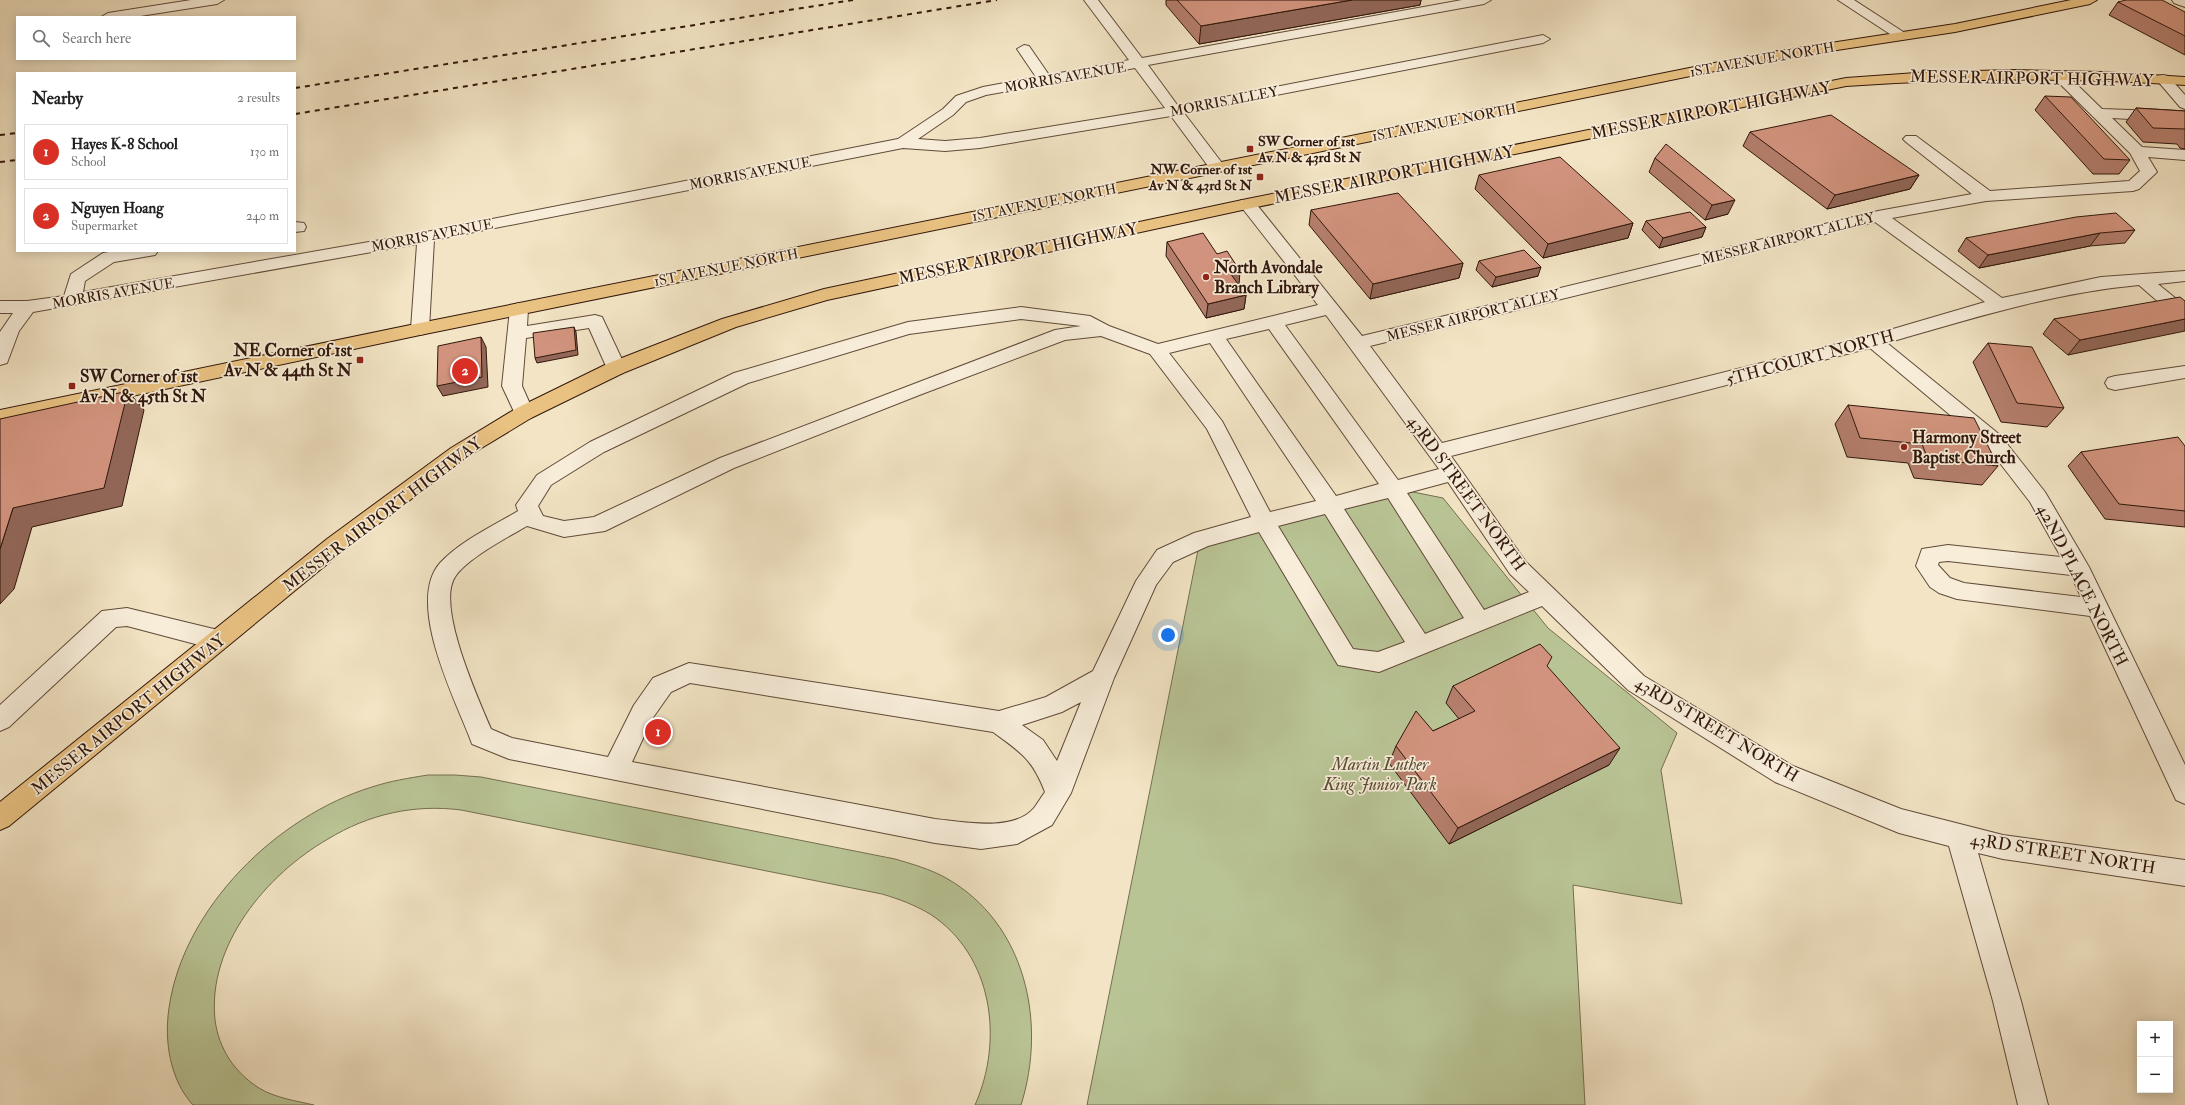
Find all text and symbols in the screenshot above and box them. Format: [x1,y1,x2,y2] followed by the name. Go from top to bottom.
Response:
[16,16,296,60] search box
[30,27,52,49] icon: search
[62,29,131,48] text: Search here
[1688,38,1836,81] street label: 1ST AVENUE NORTH
[1003,58,1127,97] street label: MORRIS AVENUE
[1910,66,2155,91] street label: MESSER AIRPORT HIGHWAY
[1589,77,1833,144] street label: MESSER AIRPORT HIGHWAY
[1169,83,1280,120] street label: MORRIS ALLEY
[32,88,83,109] text: Nearby
[237,90,280,106] text: 2 results
[1371,100,1518,145] street label: 1ST AVENUE NORTH
[1257,133,1362,166] place label: SW Corner of 1st Av N & 43rd St N
[71,135,178,154] text: Hayes K-8 School
[1272,141,1516,208] street label: MESSER AIRPORT HIGHWAY
[44,144,48,160] text: 1
[250,144,279,160] text: 130 m
[1245,144,1255,154] marker: SW Corner of 1st Av N & 43rd St N
[688,153,812,194] street label: MORRIS AVENUE
[71,154,106,170] text: School
[1148,161,1252,194] place label: NW Corner of 1st Av N & 43rd St N
[1255,172,1265,182] marker: NW Corner of 1st Av N & 43rd St N
[971,180,1118,225] street label: 1ST AVENUE NORTH
[71,199,164,218] text: Nguyen Hoang
[43,208,49,224] text: 2
[246,208,279,224] text: 240 m
[1700,209,1877,268] street label: MESSER AIRPORT ALLEY
[370,215,494,256] street label: MORRIS AVENUE
[71,218,138,234] text: Supermarket
[896,218,1140,289] street label: MESSER AIRPORT HIGHWAY
[653,245,800,290] street label: 1ST AVENUE NORTH
[1213,257,1323,299] place label: North Avondale Branch Library
[1201,272,1211,282] marker: North Avondale Branch Library
[51,274,175,313] street label: MORRIS AVENUE
[1385,286,1562,345] street label: MESSER AIRPORT ALLEY
[1724,325,1896,390] street label: 5TH COURT NORTH
[223,340,353,381] place label: NE Corner of 1st Av N & 44th St N
[355,355,365,365] marker: NE Corner of 1st Av N & 44th St N
[452,356,478,386] pin: 2
[79,366,207,407] place label: SW Corner of 1st Av N & 45th St N
[67,381,77,391] marker: SW Corner of 1st Av N & 45th St N
[1403,411,1530,575] street label: 43RD STREET NORTH
[1912,427,2022,469] place label: Harmony Street Baptist Church
[278,432,486,596] street label: MESSER AIRPORT HIGHWAY
[1899,442,1909,452] marker: Harmony Street Baptist Church
[2033,501,2133,670] street label: 42ND PLACE NORTH
[1158,625,1178,645] your location
[27,629,230,799] street label: MESSER AIRPORT HIGHWAY
[1631,672,1802,787] street label: 43RD STREET NORTH
[645,717,671,747] pin: 1
[1322,754,1437,795] park label: Martin Luther King Junior Park
[1969,828,2157,879] street label: 43RD STREET NORTH
[2137,1021,2173,1093] map controls
[2137,1021,2173,1057] button: +
[2137,1057,2173,1093] button: −

